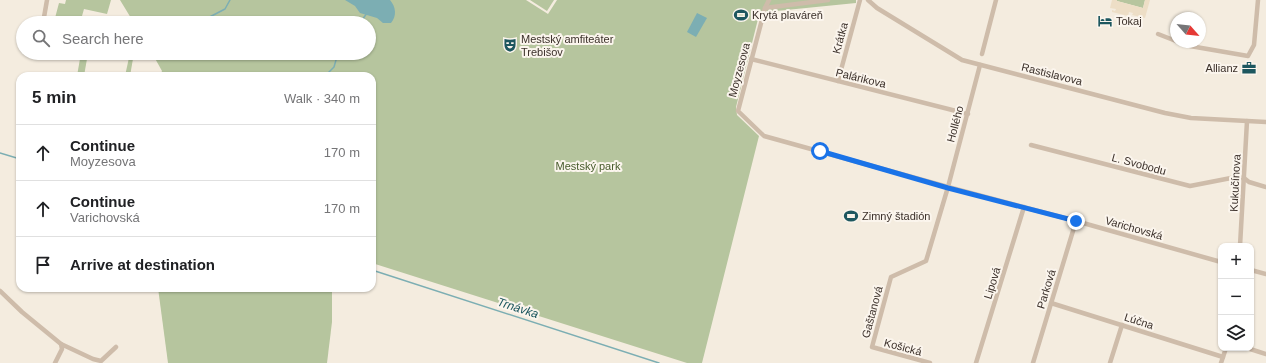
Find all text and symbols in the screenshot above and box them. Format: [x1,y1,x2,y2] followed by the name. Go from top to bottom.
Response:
[733,7,749,23] sports icon: Krytá plaváreň
[752,9,823,21] place label: Krytá plaváreň
[1170,12,1206,48] north arrow
[1097,13,1113,29] hotel icon: Tokaj
[1116,15,1142,27] place label: Tokaj
[16,16,376,60] search box
[830,20,850,55] street label: Krátka
[30,27,52,49] icon: search
[62,30,144,47] text: Search here
[521,33,614,58] place label: Mestský amfiteáter Trebišov
[502,37,518,53] theatre icon: Mestský amfiteáter Trebišov
[726,41,752,98] street label: Moyzesova
[1241,60,1257,76] office icon: Allianz
[1020,61,1085,88] street label: Rastislavova
[1206,62,1238,74] place label: Allianz
[835,66,888,90] street label: Palárikova
[32,88,76,107] text: 5 min
[284,91,360,106] text: Walk · 340 m
[944,104,966,144] street label: Hollého
[70,137,135,154] text: Continue
[32,142,54,164] icon: ahead
[811,142,829,160] route start
[324,145,360,160] text: 170 m
[1111,151,1167,177] street label: L. Svobodu
[1228,153,1243,212] street label: Kukučínova
[70,154,136,169] text: Moyzesova
[556,160,621,172] park label: Mestský park
[70,193,135,210] text: Continue
[32,198,54,220] icon: ahead
[324,201,360,216] text: 170 m
[843,208,859,224] sports icon: Zimný štadión
[70,210,140,225] text: Varichovská
[862,210,930,222] place label: Zimný štadión
[1067,212,1085,230] route end
[1104,214,1165,242] street label: Varichovská
[1218,243,1254,351] map controls
[1218,243,1254,279] button: +
[32,254,54,276] icon: arrive
[70,256,215,273] text: Arrive at destination
[982,265,1003,300] street label: Lipová
[1034,267,1058,310] street label: Parková
[1218,279,1254,315] button: −
[859,284,885,339] street label: Gaštanová
[496,295,541,321] water label: Trnávka
[1123,311,1156,332] street label: Lúčna
[1218,315,1254,351] button: layers
[883,336,924,358] street label: Košická

